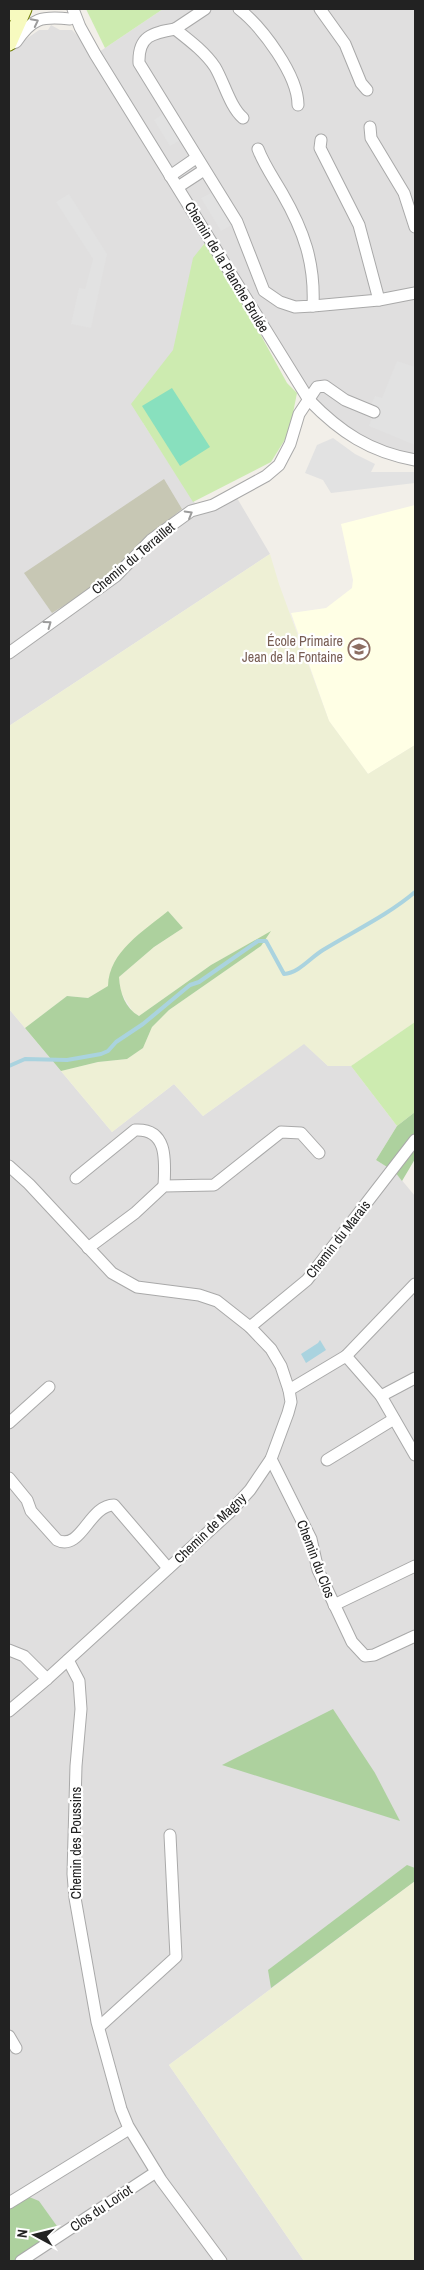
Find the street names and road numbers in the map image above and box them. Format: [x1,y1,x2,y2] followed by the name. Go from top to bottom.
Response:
[181,198,273,336] street label: Chemin de la Planche Brulée
[88,518,178,598] street label: Chemin du Terraillet
[302,1196,374,1282] street label: Chemin du Marais
[170,1489,250,1567] street label: Chemin de Magny
[293,1517,339,1601] street label: Chemin du Clos
[67,1787,85,1899] street label: Chemin des Poussins
[66,2181,136,2235] street label: Clos du Loriot

